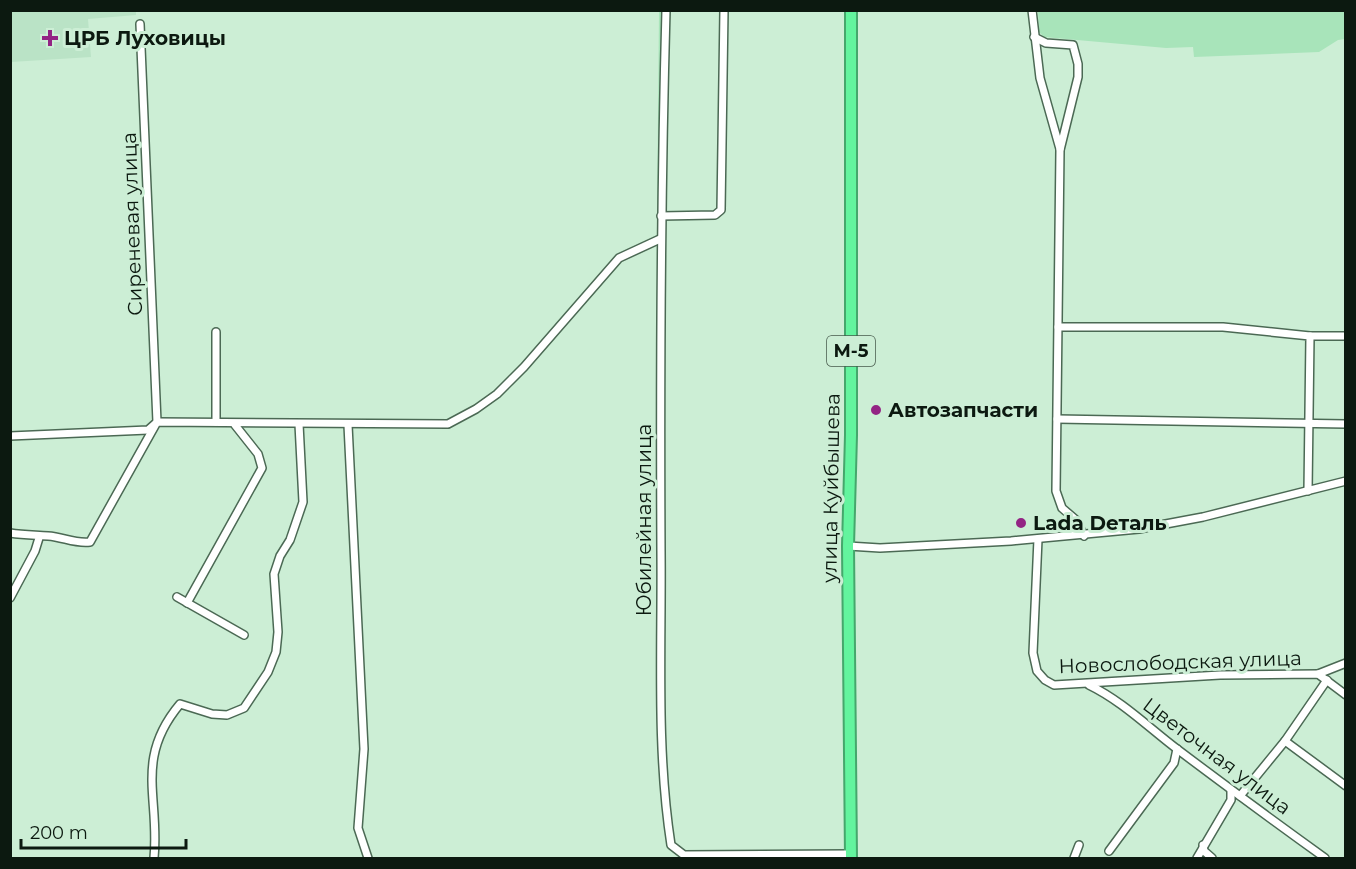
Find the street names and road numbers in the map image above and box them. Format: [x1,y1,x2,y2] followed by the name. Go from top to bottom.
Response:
[117,132,147,316] street label: Сиреневая улица
[827,336,875,366] road number: М-5
[817,393,845,584] street label: улица Куйбышева
[632,424,656,616] street label: Юбилейная улица
[1058,646,1302,678] street label: Новослободская улица
[1138,692,1296,820] street label: Цветочная улица

